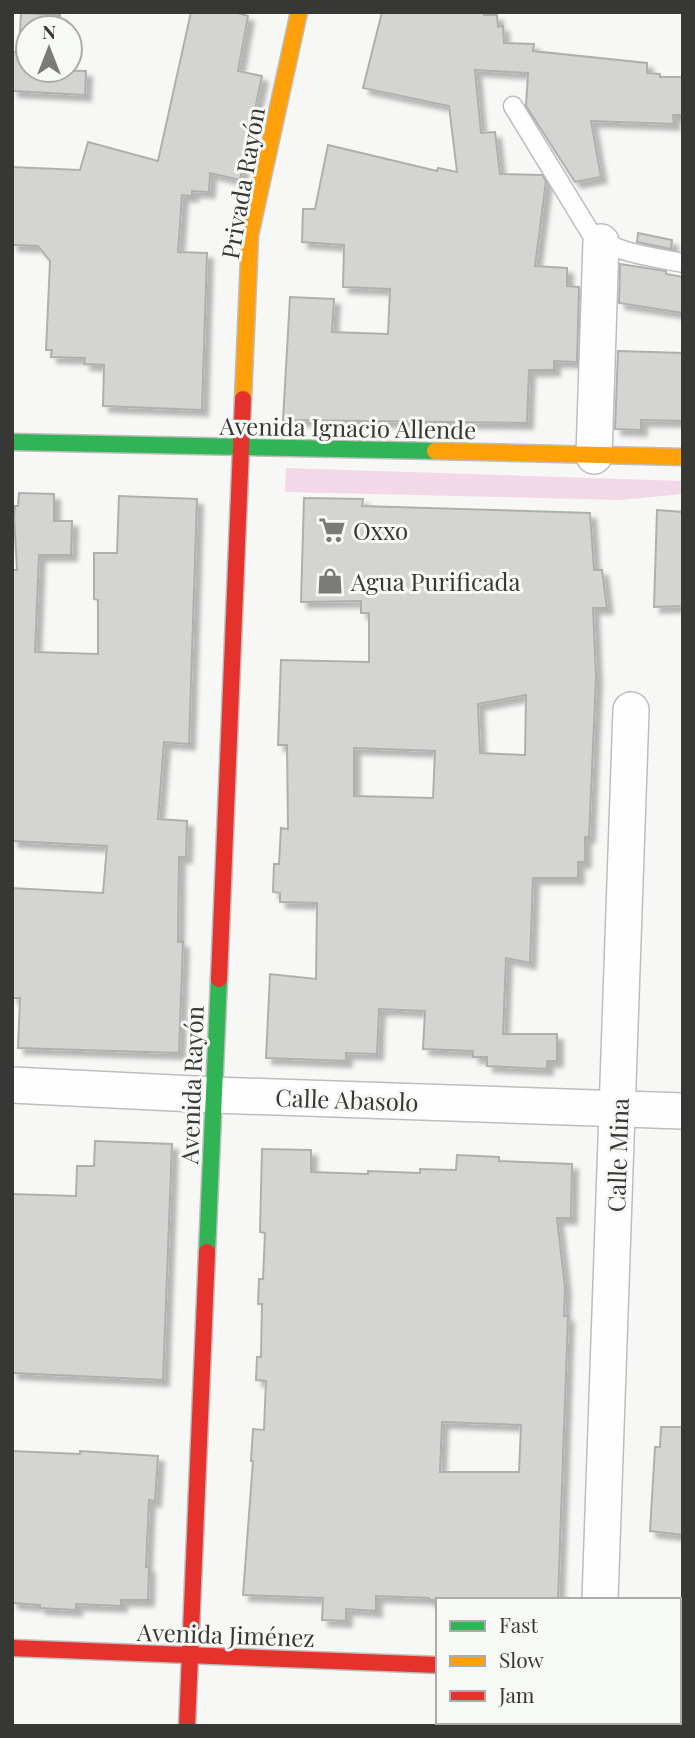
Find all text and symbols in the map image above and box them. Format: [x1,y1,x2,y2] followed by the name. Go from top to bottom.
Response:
[14,14,84,84] north arrow
[42,18,56,44] text: N
[213,105,271,261] street label: Privada Rayón
[218,409,477,445] street label: Avenida Ignacio Allende
[353,514,408,546] place label: Oxxo
[317,515,347,545] supermarket icon: Oxxo
[350,565,521,597] place label: Agua Purificada
[315,566,345,596] shop icon: Agua Purificada
[172,1005,210,1166] street label: Avenida Rayón
[275,1081,419,1117] street label: Calle Abasolo
[599,1097,635,1213] street label: Calle Mina
[436,1598,681,1724] legend
[499,1610,538,1638] text: Fast
[136,1615,315,1653] street label: Avenida Jiménez
[499,1645,544,1673] text: Slow
[498,1680,535,1708] text: Jam

